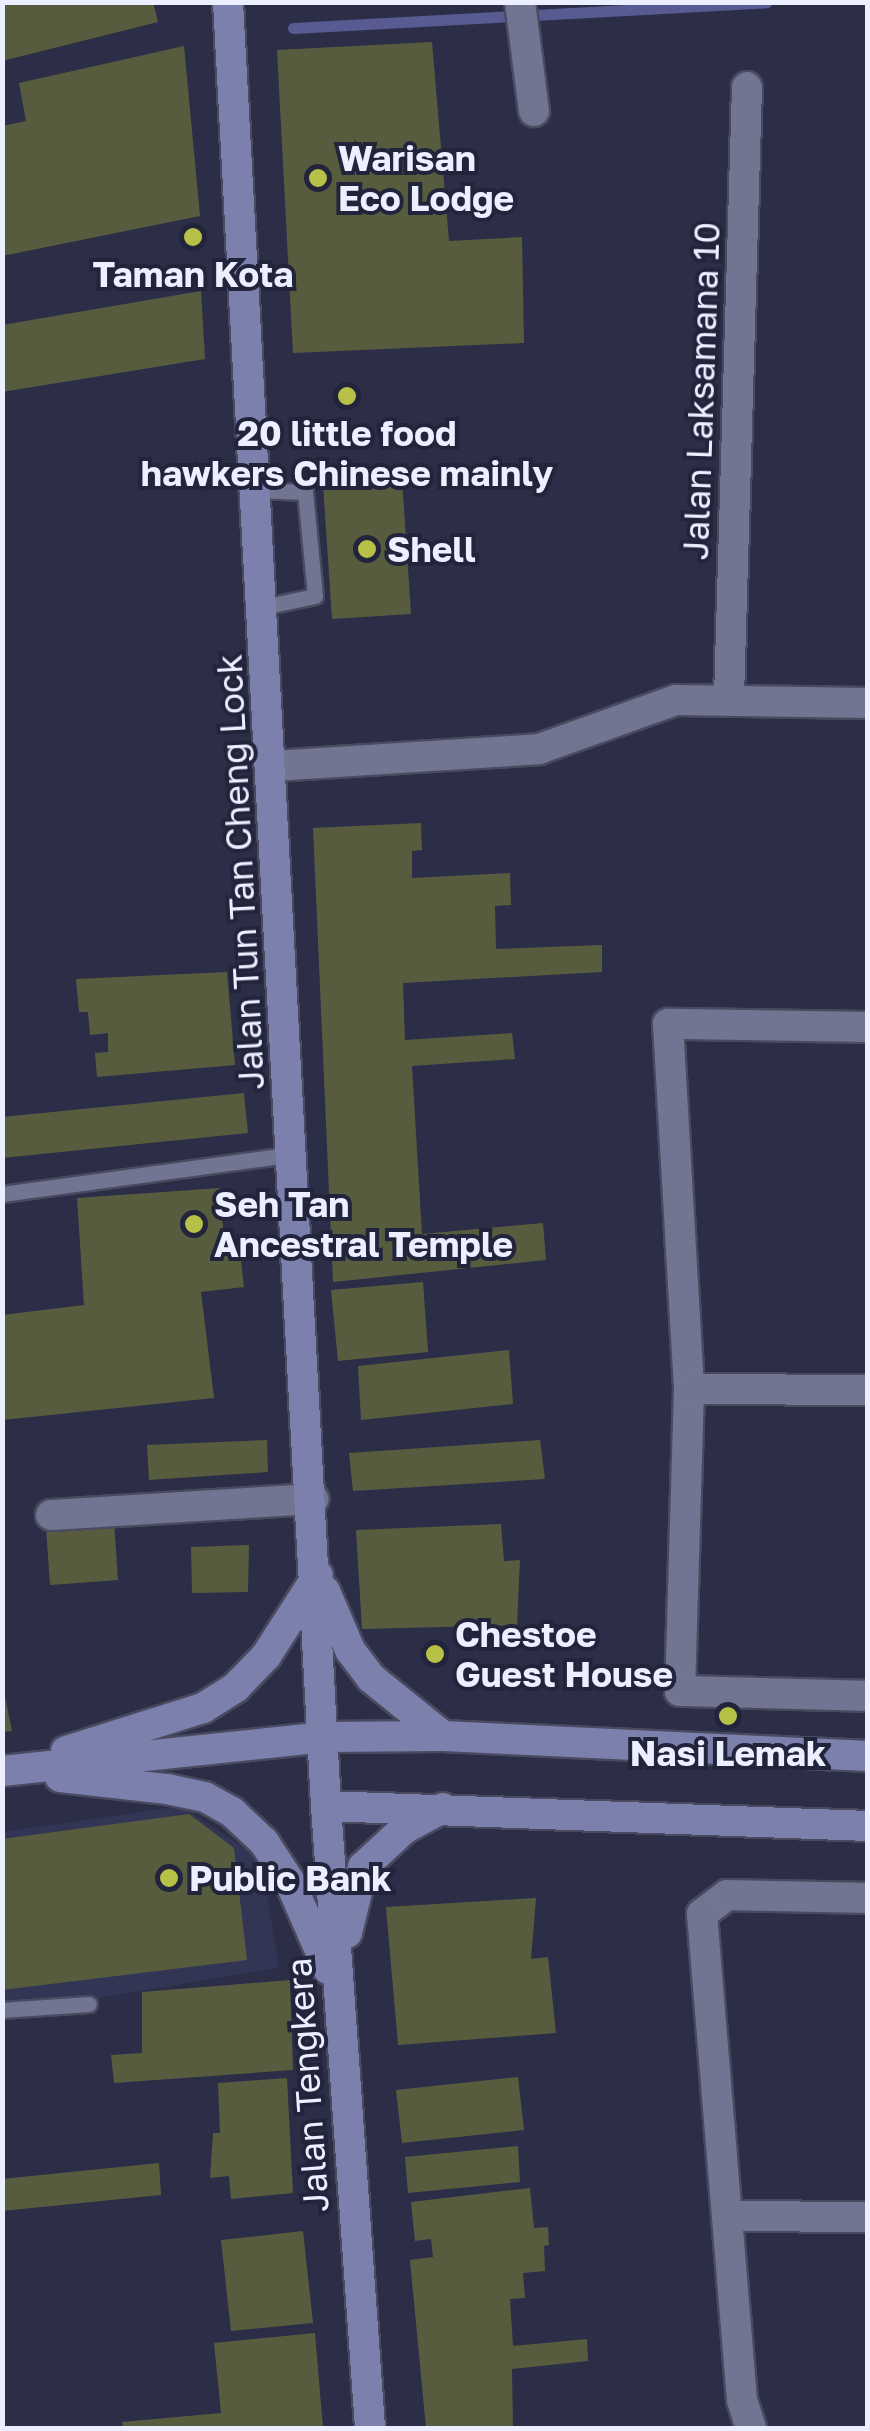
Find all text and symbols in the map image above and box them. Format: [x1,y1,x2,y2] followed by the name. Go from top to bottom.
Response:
[338,137,514,219] place label: Warisan Eco Lodge
[307,167,329,189] marker: Warisan Eco Lodge
[674,221,728,561] street label: Jalan Laksamana 10
[182,226,204,248] marker: Taman Kota
[93,253,293,295] place label: Taman Kota
[336,385,358,407] marker: 20 little food hawkers Chinese mainly
[141,412,553,494] place label: 20 little food hawkers Chinese mainly
[387,528,476,570] place label: Shell
[356,538,378,560] marker: Shell
[208,653,272,1091] street label: Jalan Tun Tan Cheng Lock
[214,1183,513,1265] place label: Seh Tan Ancestral Temple
[183,1213,205,1235] marker: Seh Tan Ancestral Temple
[455,1613,673,1695] place label: Chestoe Guest House
[424,1643,446,1665] marker: Chestoe Guest House
[717,1705,739,1727] marker: Nasi Lemak
[630,1732,826,1774] place label: Nasi Lemak
[189,1857,391,1899] place label: Public Bank
[158,1867,180,1889] marker: Public Bank
[277,1956,337,2214] street label: Jalan Tengkera

